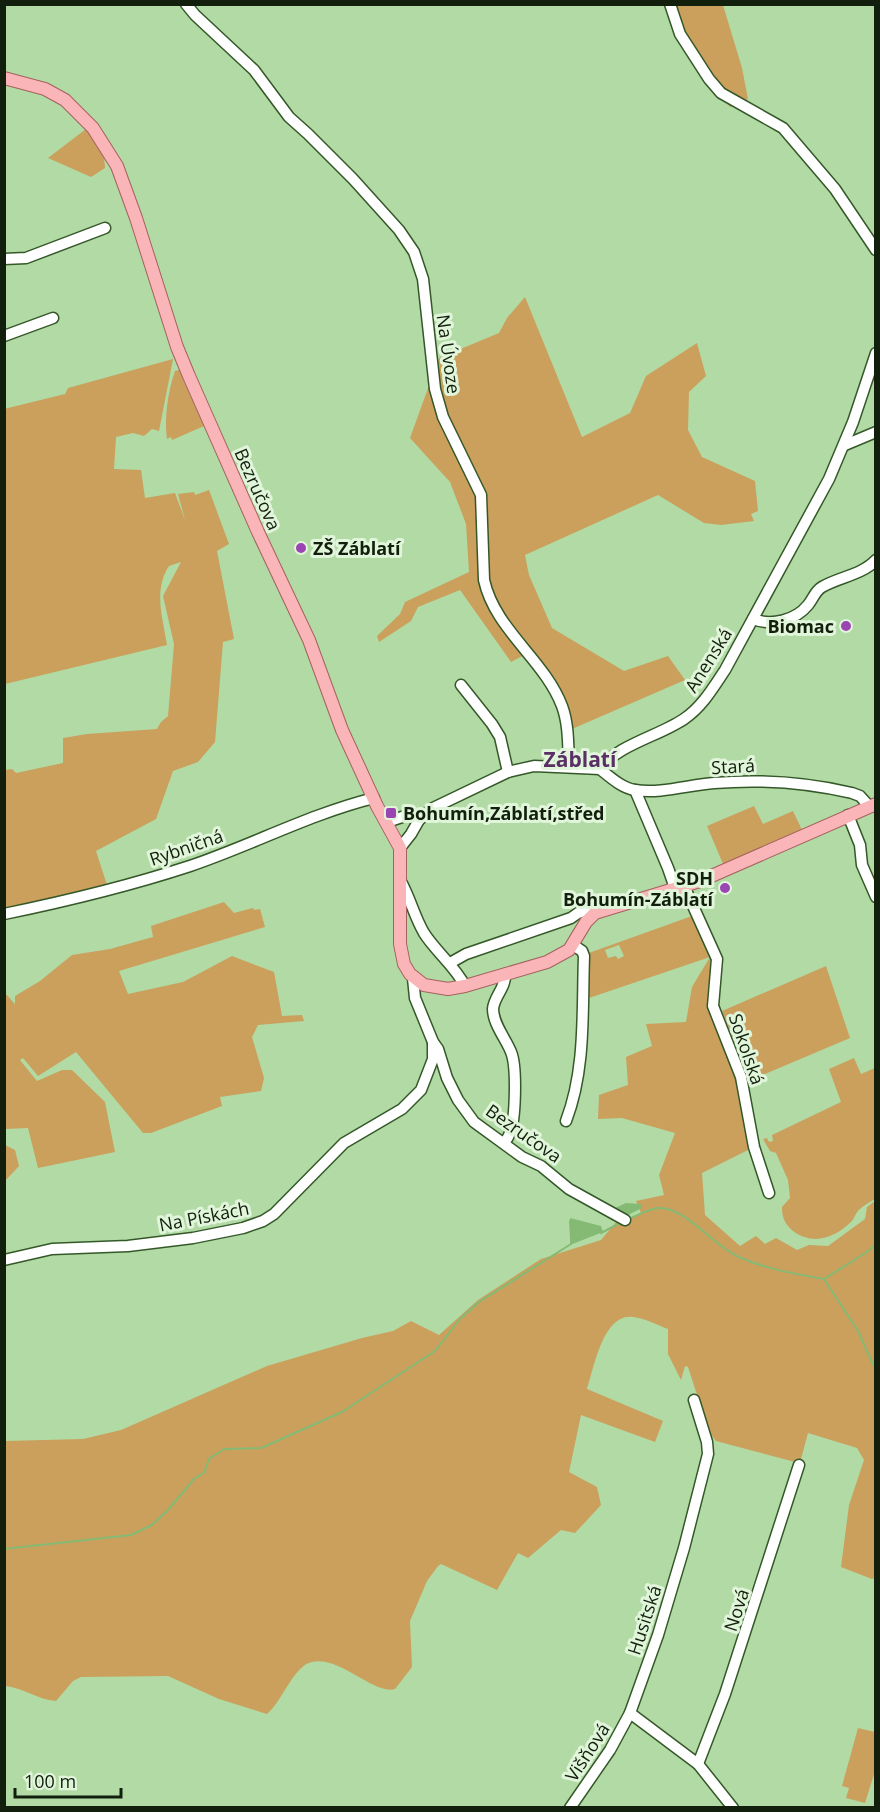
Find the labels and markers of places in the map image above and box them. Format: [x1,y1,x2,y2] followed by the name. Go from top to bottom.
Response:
[313,536,402,560] place label: ZŠ Záblatí
[294,541,308,555] marker: ZŠ Záblatí
[767,614,834,638] place label: Biomac
[839,619,853,633] marker: Biomac
[403,801,604,825] place label: Bohumín,Záblatí,střed
[384,806,398,820] marker: Bohumín,Záblatí,střed
[563,866,715,911] place label: SDH Bohumín-Záblatí
[718,881,732,895] marker: SDH Bohumín-Záblatí

